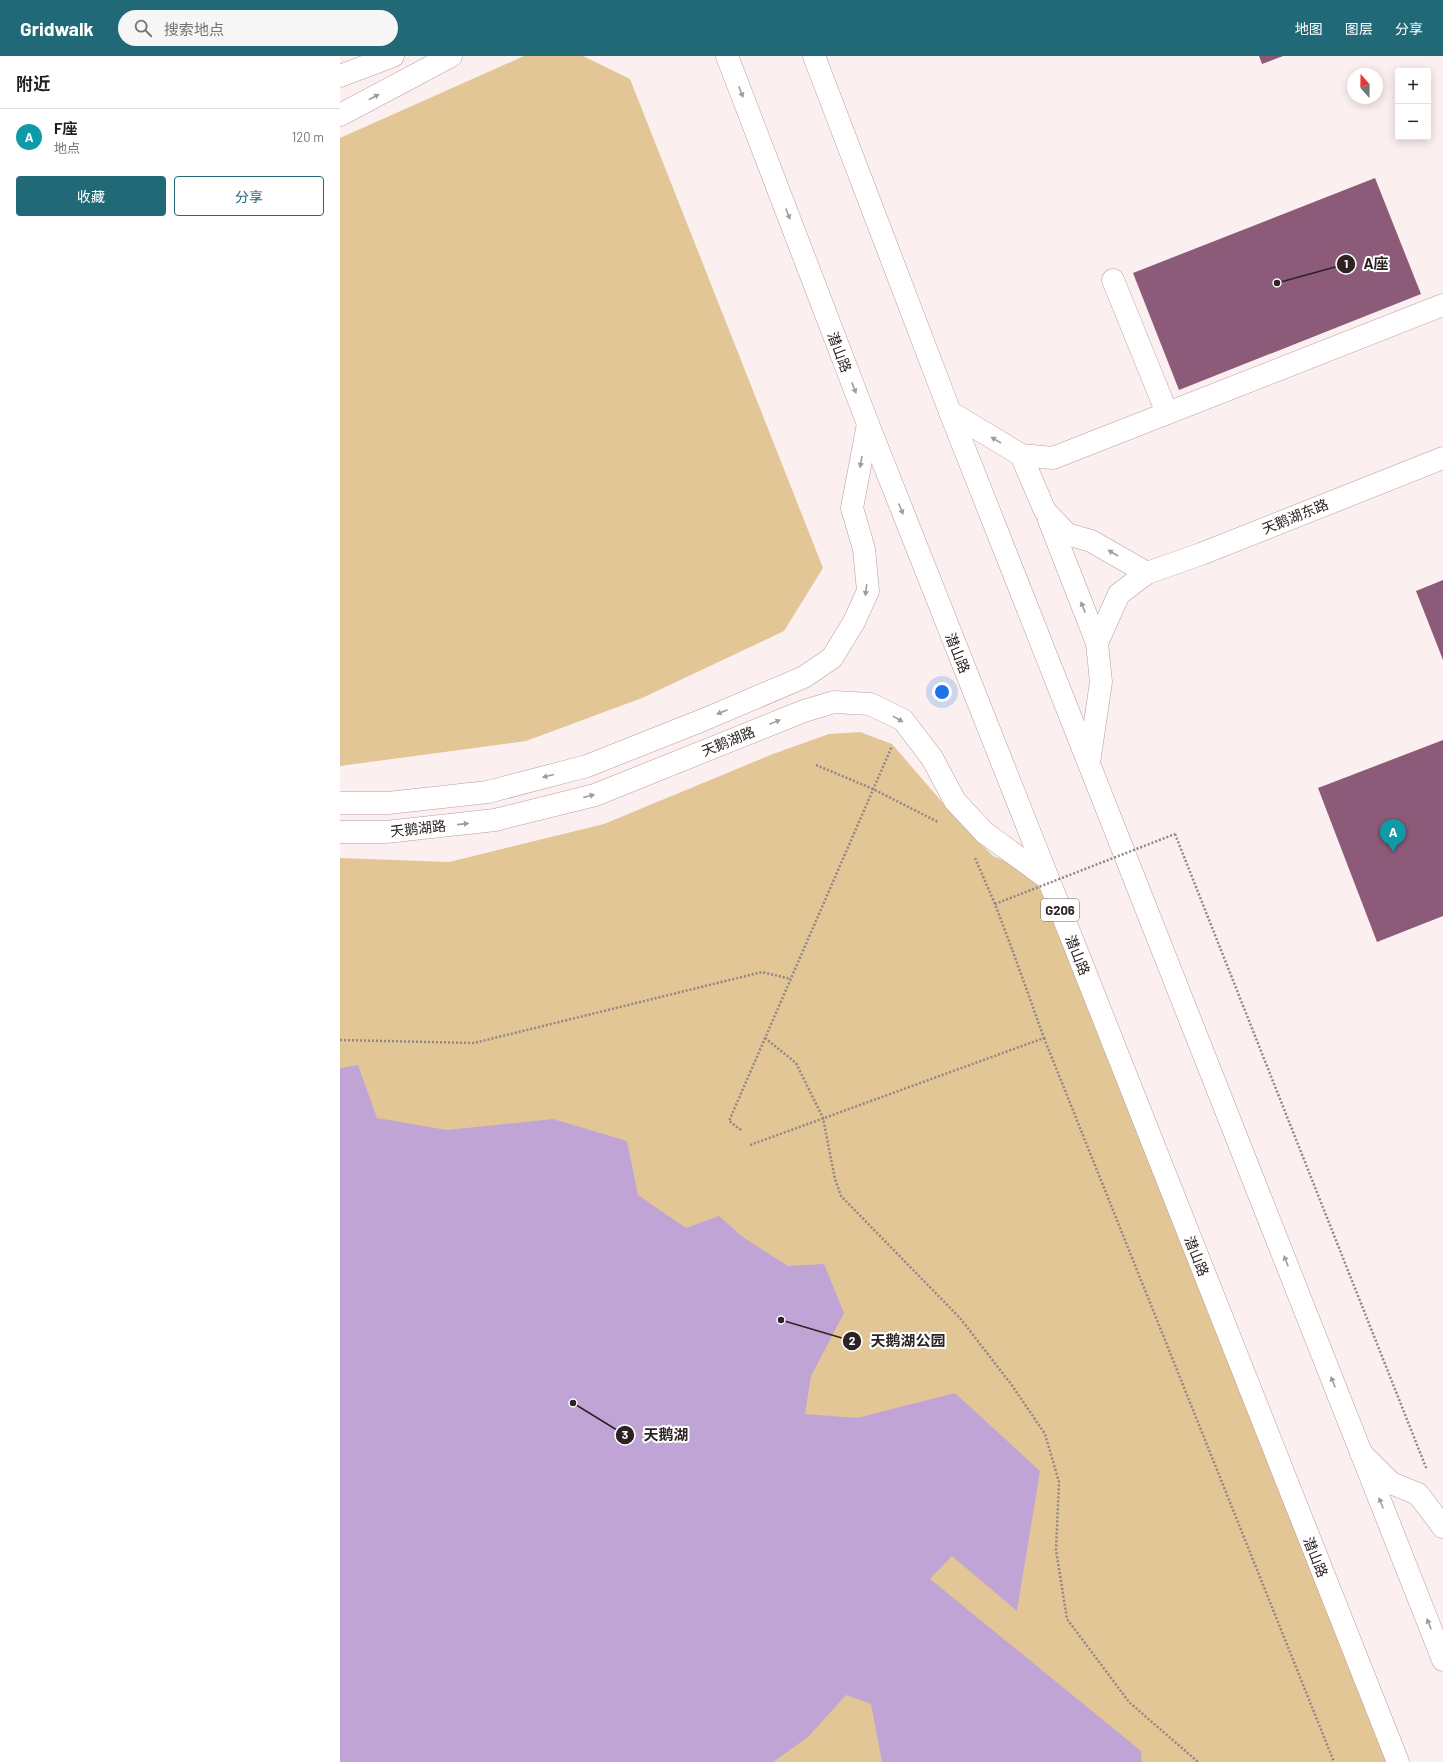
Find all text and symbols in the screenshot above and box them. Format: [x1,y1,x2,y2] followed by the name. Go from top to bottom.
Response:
[118,10,398,46] search box
[20,17,94,40] text: Gridwalk
[132,17,154,39] icon: search
[164,20,224,38] text: 搜索地点
[1295,20,1323,37] text: 地图
[1345,20,1373,37] text: 图层
[1395,20,1423,37] text: 分享
[1347,68,1383,104] north arrow
[1395,68,1431,140] map controls
[1395,68,1431,104] button: +
[16,73,50,93] text: 附近
[739,87,745,99] one-way arrow
[369,94,380,100] one-way arrow
[1395,104,1431,140] button: −
[54,119,77,137] text: F座
[25,129,33,145] text: A
[292,129,324,145] text: 120 m
[54,140,80,156] text: 地点
[16,176,166,216] button: 收藏
[174,176,324,216] button: 分享
[785,208,791,220] one-way arrow
[1336,250,1397,277] callout: A座
[1363,254,1389,272] text: A座
[1344,256,1348,270] text: 1
[825,329,855,375] street label: 潜山路
[851,382,857,394] one-way arrow
[991,436,1001,444] one-way arrow
[857,456,863,468] one-way arrow
[1259,495,1331,537] street label: 天鹅湖东路
[899,503,905,515] one-way arrow
[1107,550,1119,557] one-way arrow
[863,583,869,596] one-way arrow
[1079,601,1085,613] one-way arrow
[942,630,974,676] street label: 潜山路
[932,682,952,702] your location
[717,709,728,715] one-way arrow
[892,715,904,722] one-way arrow
[770,719,782,725] one-way arrow
[699,723,757,759] street label: 天鹅湖路
[542,774,554,780] one-way arrow
[584,793,596,799] one-way arrow
[389,817,447,839] street label: 天鹅湖路
[1380,819,1406,852] pin: A
[457,821,469,827] one-way arrow
[1041,899,1079,921] road number: G206
[1062,932,1094,978] street label: 潜山路
[1181,1233,1213,1279] street label: 潜山路
[1282,1254,1288,1266] one-way arrow
[842,1328,953,1355] callout: 天鹅湖公园
[870,1331,946,1349] text: 天鹅湖公园
[849,1333,856,1347] text: 2
[1330,1375,1336,1387] one-way arrow
[615,1421,696,1448] callout: 天鹅湖
[643,1425,689,1443] text: 天鹅湖
[622,1427,628,1441] text: 3
[1378,1497,1384,1508] one-way arrow
[1300,1534,1332,1580] street label: 潜山路
[1425,1617,1431,1629] one-way arrow

